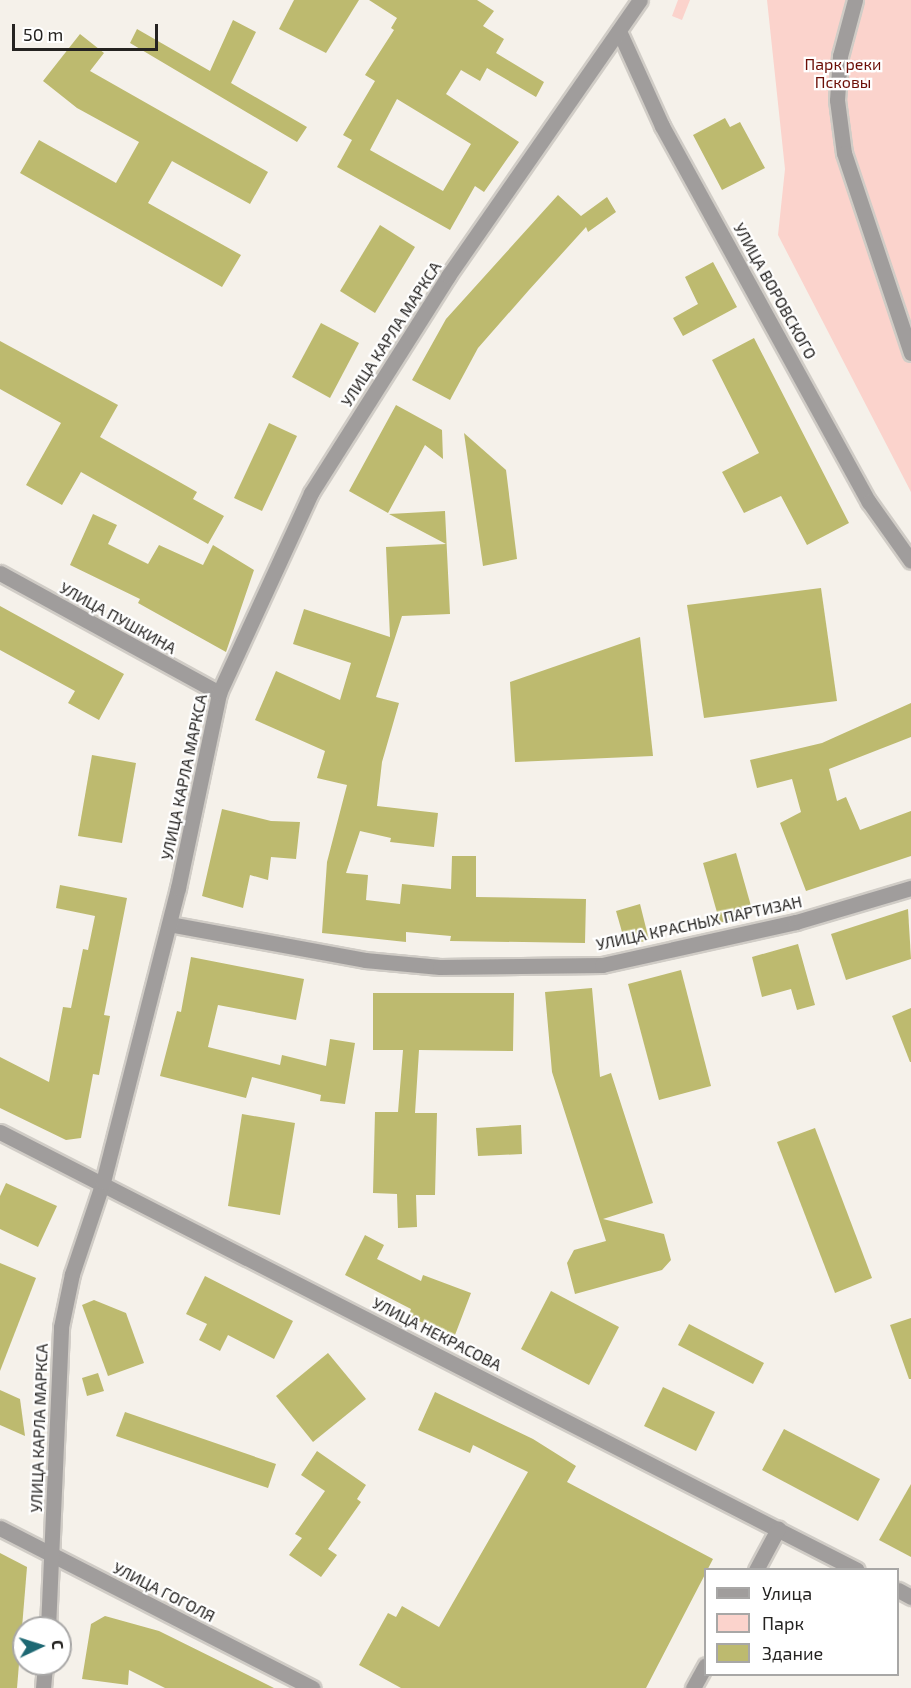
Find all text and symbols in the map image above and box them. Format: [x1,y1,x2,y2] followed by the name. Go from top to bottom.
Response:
[15,12,160,50] scale bar
[23,23,63,45] text: 50 m
[805,54,881,92] park label: Парк реки Псковы
[730,219,820,363] street label: УЛИЦА ВОРОВСКОГО
[337,258,445,410] street label: УЛИЦА КАРЛА МАРКСА
[56,578,180,658] street label: УЛИЦА ПУШКИНА
[157,692,211,862] street label: УЛИЦА КАРЛА МАРКСА
[594,892,804,954] street label: УЛИЦА КРАСНЫХ ПАРТИЗАН
[369,1293,505,1375] street label: УЛИЦА НЕКРАСОВА
[26,1343,52,1513] street label: УЛИЦА КАРЛА МАРКСА
[110,1558,218,1626] street label: УЛИЦА ГОГОЛЯ
[704,1568,899,1676] legend
[762,1582,812,1604] text: Улица
[762,1612,804,1634] text: Парк
[12,1616,72,1676] north arrow
[49,1639,68,1650] text: С
[762,1642,823,1664] text: Здание

